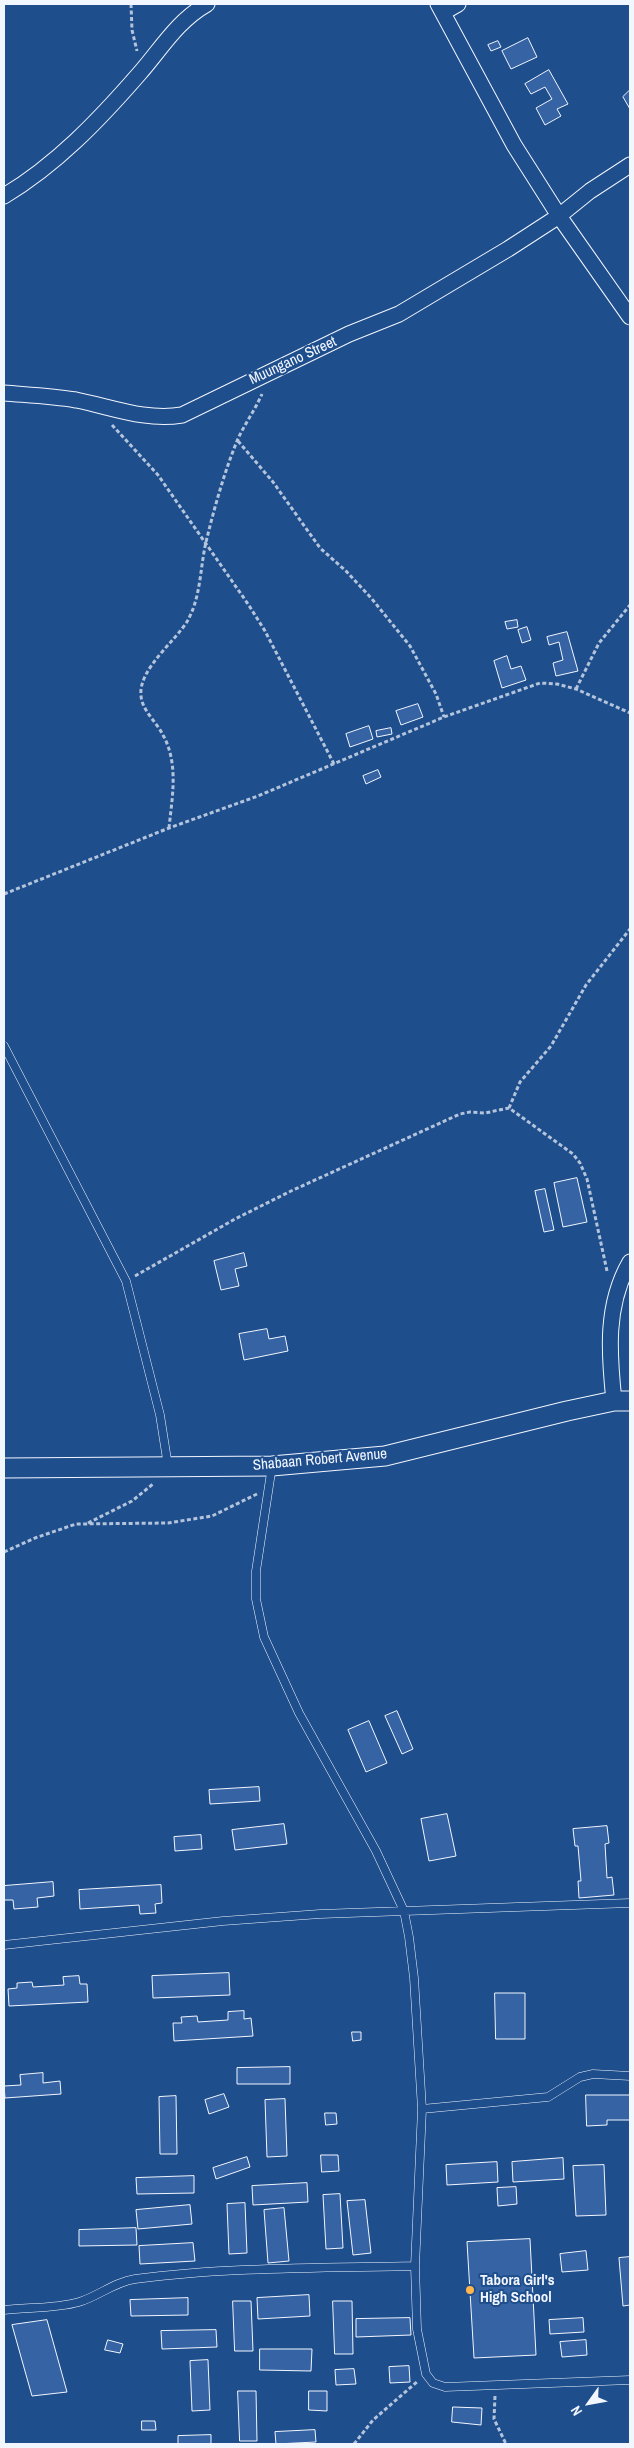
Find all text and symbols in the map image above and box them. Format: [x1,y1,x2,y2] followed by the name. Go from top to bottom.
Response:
[246,333,340,389] street label: Muungano Street
[252,1445,388,1475] street label: Shabaan Robert Avenue
[480,2272,554,2307] place label: Tabora Girl's High School
[464,2284,476,2296] marker: Tabora Girl's High School
[564,2378,614,2428] north arrow
[566,2403,586,2419] text: N

